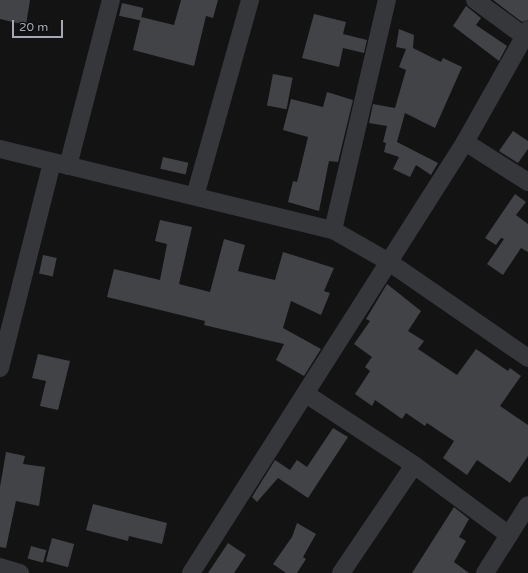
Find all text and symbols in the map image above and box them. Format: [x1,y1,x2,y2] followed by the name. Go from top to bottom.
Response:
[14,12,65,38] scale bar
[19,20,48,34] text: 20 m

